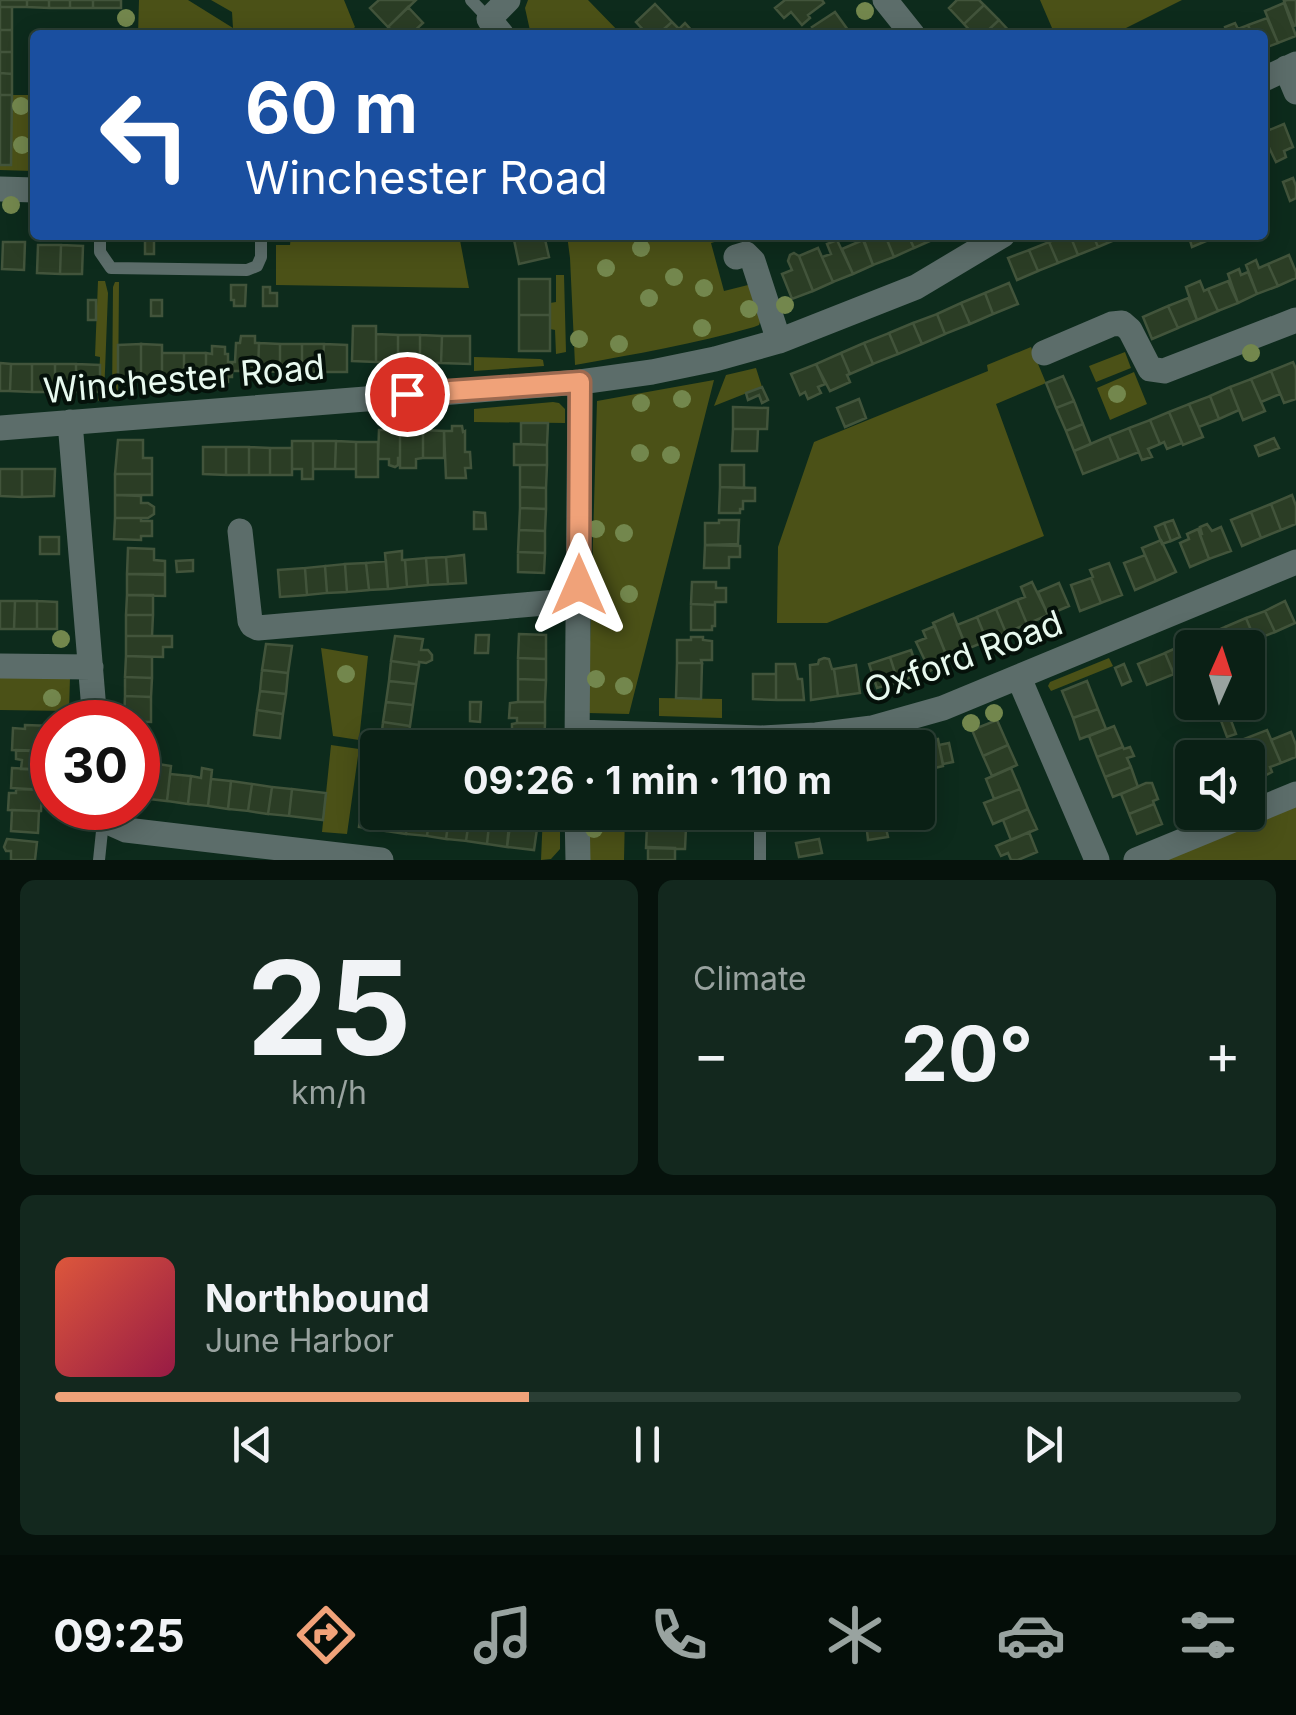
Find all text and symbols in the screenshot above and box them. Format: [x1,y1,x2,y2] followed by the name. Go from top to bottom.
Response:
[245,65,418,150] text: 60 m
[80,70,210,200] icon: left
[245,150,608,205] text: Winchester Road
[42,345,326,411] street label: Winchester Road
[365,352,450,437] pin
[380,367,435,422] icon: arrive
[527,533,631,637] position arrow
[858,601,1068,711] street label: Oxford Road
[1175,630,1265,720] north arrow
[1175,630,1265,830] map controls
[30,700,160,830] speed limit sign: 30
[1175,740,1265,830] button: sound
[463,757,832,803] text: 09:26 · 1 min · 110 m
[247,929,411,1086] text: 25
[693,959,807,998] text: Climate
[901,1008,1033,1099] text: 20°
[693,1021,729,1087] text: −
[1205,1021,1241,1087] text: +
[291,1073,367,1112] text: km/h
[205,1275,430,1321] text: Northbound
[205,1321,394,1360] text: June Harbor
[225,1417,280,1472] icon: previous
[620,1417,675,1472] icon: pause
[1016,1417,1071,1472] icon: next
[291,1600,361,1670] icon: directions
[468,1600,538,1670] icon: music
[644,1600,714,1670] icon: phone
[820,1600,890,1670] icon: climate
[996,1600,1066,1670] icon: car
[1173,1600,1243,1670] icon: filters
[53,1608,185,1663] text: 09:25

